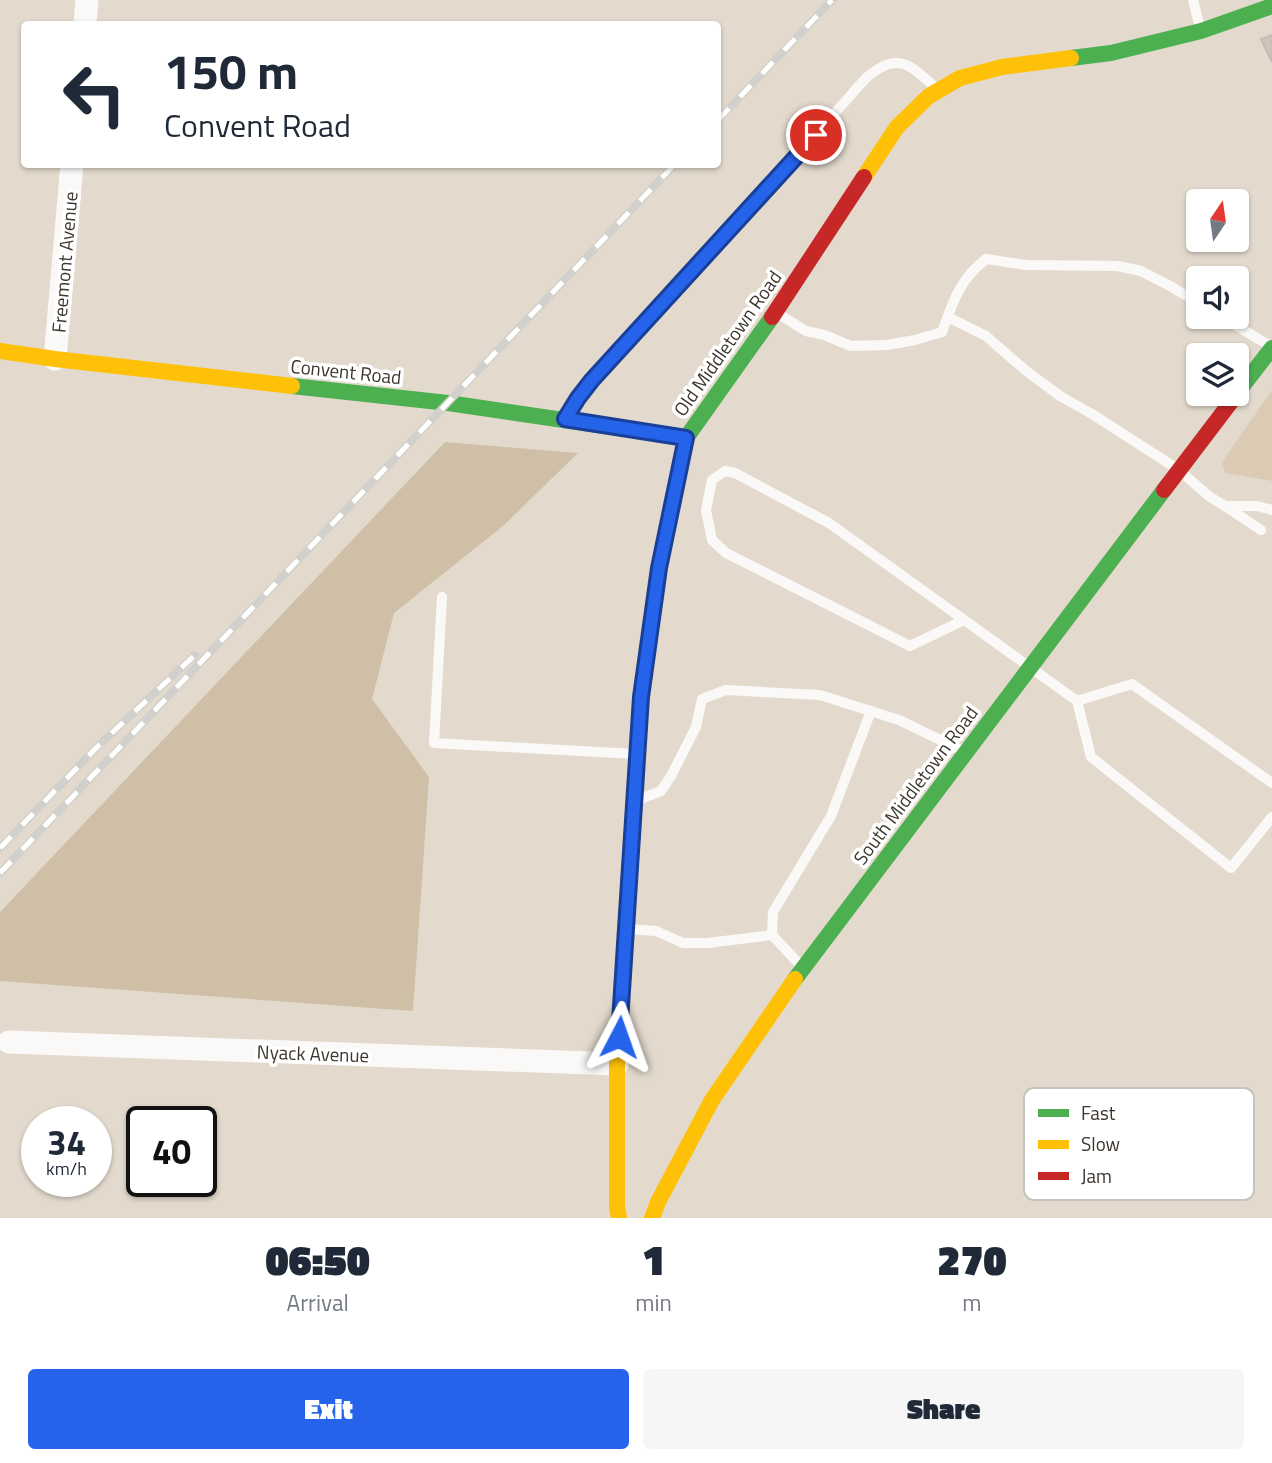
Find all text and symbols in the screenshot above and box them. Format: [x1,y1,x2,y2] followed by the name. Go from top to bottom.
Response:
[164,33,298,108] text: 150 m
[49,49,140,140] icon: left
[164,101,351,149] text: Convent Road
[786,105,846,165] pin
[797,116,835,154] icon: arrive
[1186,189,1250,252] north arrow
[1186,189,1249,406] map controls
[43,190,85,334] street label: Freemont Avenue
[666,264,788,422] street label: Old Middletown Road
[1186,266,1249,329] button: sound
[1186,343,1249,406] button: layers
[289,351,403,391] street label: Convent Road
[846,700,984,870] street label: South Middletown Road
[582,1000,656,1074] position arrow
[256,1037,370,1069] street label: Nyack Avenue
[1024,1088,1254,1200] legend
[1081,1098,1116,1127] text: Fast
[126,1106,217,1197] speed limit sign: 40
[47,1115,86,1169] text: 34
[1081,1129,1120,1158] text: Slow
[46,1155,87,1182] text: km/h
[1081,1161,1112,1190] text: Jam
[265,1227,370,1291] text: 06:50
[642,1227,665,1291] text: 1
[937,1227,1007,1291] text: 270
[286,1285,349,1320] text: Arrival
[635,1285,672,1320] text: min
[962,1285,982,1320] text: m
[28,1369,629,1449] button: Exit
[643,1369,1244,1449] button: Share

